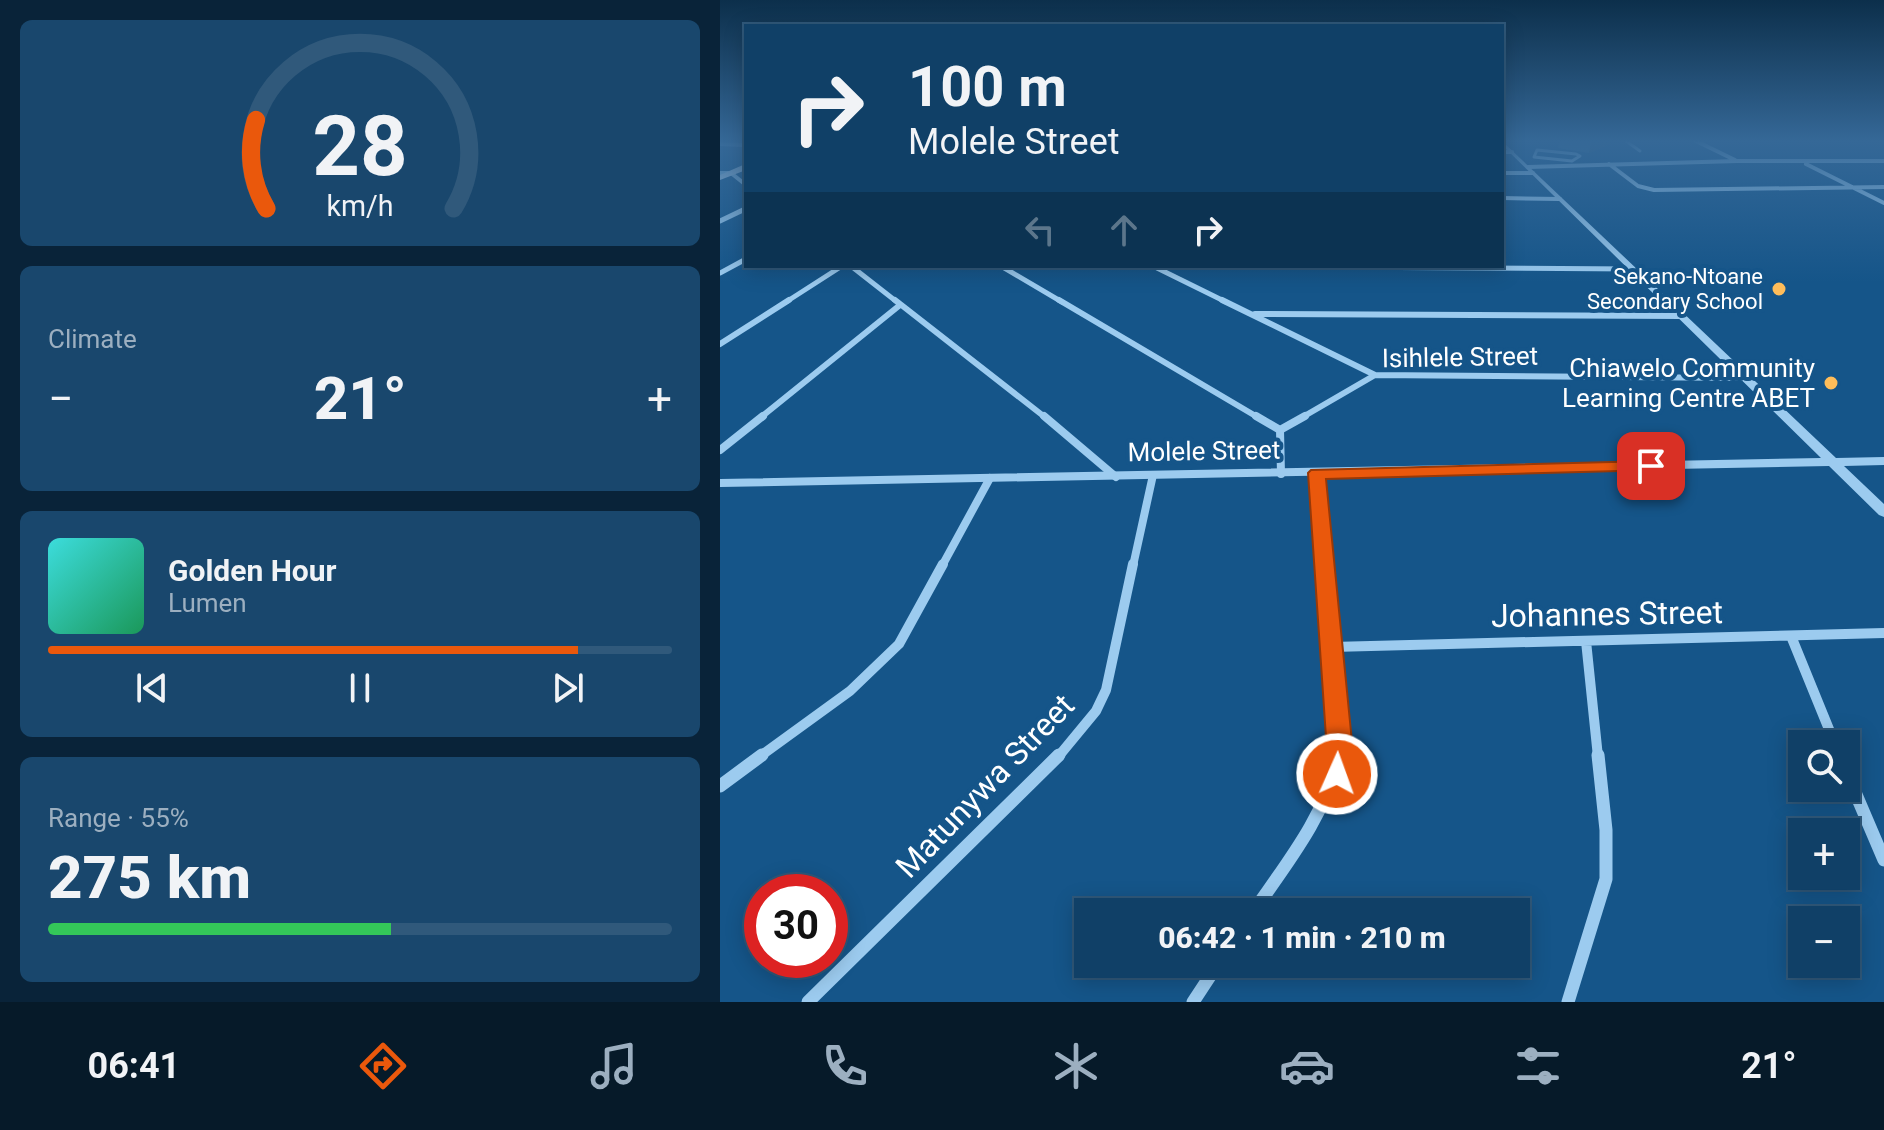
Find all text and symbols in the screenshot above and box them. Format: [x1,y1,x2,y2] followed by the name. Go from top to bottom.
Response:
[908,54,1067,120] text: 100 m
[776,56,880,160] icon: right
[312,97,408,194] text: 28
[908,121,1120,163] text: Molele Street
[326,189,394,223] text: km/h
[1018,208,1062,252] icon: left
[1102,208,1146,252] icon: ahead
[1186,208,1230,252] icon: right
[1587,264,1763,314] place label: Sekano-Ntoane Secondary School
[1770,280,1788,298] marker: Sekano-Ntoane Secondary School
[48,324,137,354] text: Climate
[1382,341,1538,373] street label: Isihlele Street
[1562,353,1815,413] place label: Chiawelo Community Learning Centre ABET
[314,363,407,434] text: 21°
[48,373,73,425] text: −
[647,373,672,425] text: +
[1822,374,1840,392] marker: Chiawelo Community Learning Centre ABET
[1617,432,1685,500] pin
[1127,435,1281,467] street label: Molele Street
[1629,444,1673,488] icon: arrive
[168,553,337,588] text: Golden Hour
[168,588,247,618] text: Lumen
[1491,593,1723,635] street label: Johannes Street
[130,666,174,710] icon: previous
[338,666,382,710] icon: pause
[546,666,590,710] icon: next
[888,686,1082,886] street label: Matunywa Street
[1788,730,1860,978] map controls
[1788,730,1860,802] button: search
[1295,732,1379,816] position arrow
[48,803,189,833] text: Range · 55%
[1788,818,1860,890] button: +
[48,842,251,913] text: 275 km
[744,874,848,978] speed limit sign: 30
[1788,906,1860,978] button: −
[1158,920,1446,955] text: 06:42 · 1 min · 210 m
[355,1038,411,1094] icon: directions
[586,1038,642,1094] icon: music
[817,1038,873,1094] icon: phone
[1048,1038,1104,1094] icon: climate
[1279,1038,1335,1094] icon: car
[1510,1038,1566,1094] icon: filters
[87,1045,180,1087] text: 06:41
[1741,1045,1796,1087] text: 21°

